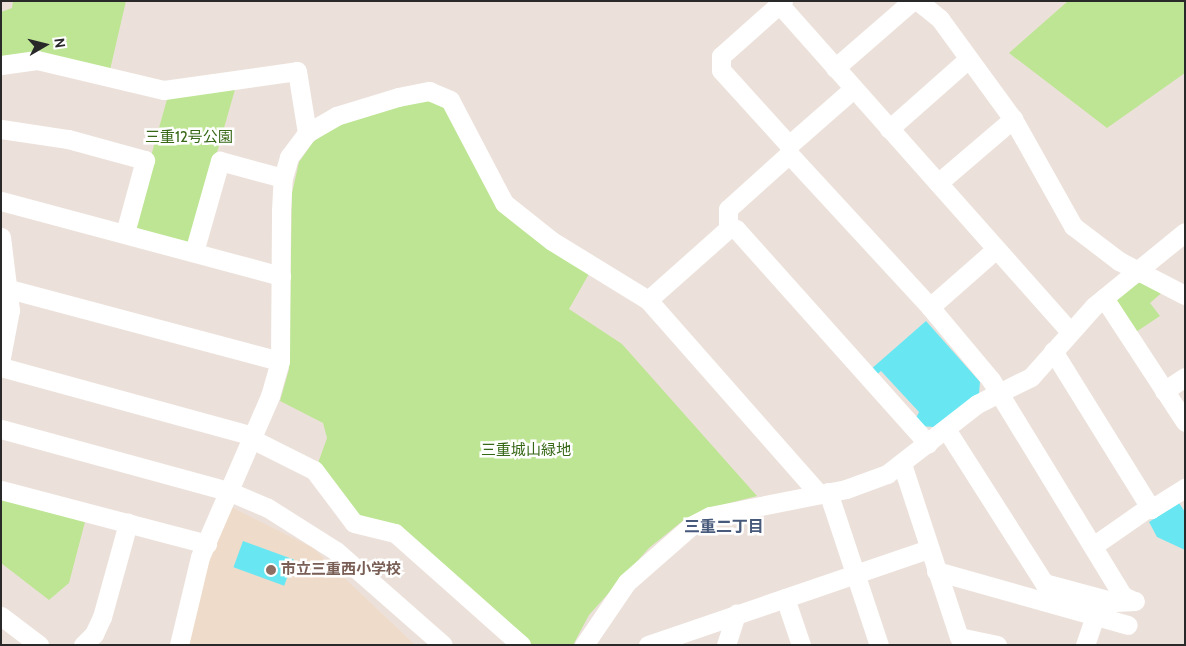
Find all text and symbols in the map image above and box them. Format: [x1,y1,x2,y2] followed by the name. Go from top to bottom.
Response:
[20,20,70,70] north arrow
[50,37,69,49] text: N
[145,129,233,147] park label: 三重12号公園
[481,442,571,460] park label: 三重城山緑地
[684,517,764,537] district label: 三重二丁目
[281,561,401,579] place label: 市立三重西小学校
[265,564,277,576] marker: 市立三重西小学校

